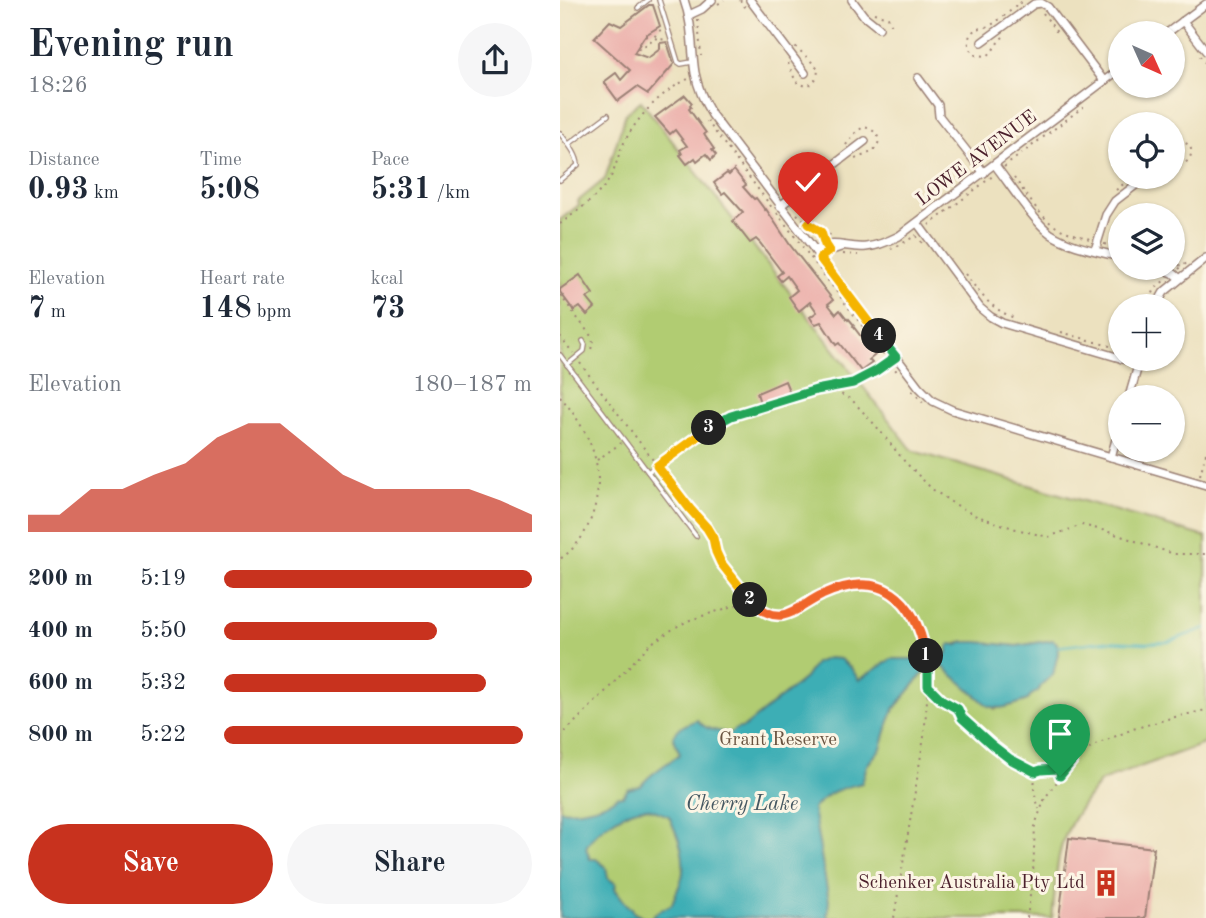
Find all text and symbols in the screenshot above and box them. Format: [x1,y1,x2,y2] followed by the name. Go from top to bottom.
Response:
[1108,21,1185,98] north arrow
[1108,21,1185,462] map controls
[458,23,532,97] button: share
[28,27,234,65] text: Evening run
[28,74,88,97] text: 18:26
[913,108,1041,210] street label: LOWE AVENUE
[1108,112,1185,189] button: locate
[28,151,100,170] text: Distance
[199,151,242,170] text: Time
[371,151,409,170] text: Pace
[778,152,838,224] pin
[789,163,827,201] icon: check
[28,175,89,205] text: 0.93
[199,175,260,205] text: 5:08
[371,175,431,205] text: 5:31
[89,184,119,203] text: km
[431,184,470,203] text: /km
[1108,203,1185,280] button: layers
[28,270,105,289] text: Elevation
[199,270,285,289] text: Heart rate
[371,270,403,289] text: kcal
[28,294,45,324] text: 7
[199,294,252,324] text: 148
[371,294,405,324] text: 73
[1108,294,1185,371] button: +
[45,303,66,322] text: m
[252,303,292,322] text: bpm
[862,318,896,354] pin: 4
[873,326,884,345] text: 4
[28,373,122,396] text: Elevation
[413,373,532,396] text: 180–187 m
[1108,385,1185,462] button: −
[692,410,726,446] pin: 3
[703,418,714,437] text: 3
[28,567,93,590] text: 200 m
[140,567,186,590] text: 5:19
[732,582,768,618] pin: 2
[744,590,755,609] text: 2
[28,619,93,642] text: 400 m
[140,619,186,642] text: 5:50
[908,638,944,674] pin: 1
[920,646,931,665] text: 1
[28,671,93,694] text: 600 m
[140,671,186,694] text: 5:32
[1030,704,1090,776] pin
[1041,715,1079,753] icon: arrive
[28,723,93,746] text: 800 m
[140,723,186,746] text: 5:22
[719,731,837,750] park label: Grant Reserve
[686,794,798,815] water label: Cherry Lake
[28,824,273,904] button: Save
[287,824,532,904] button: Share
[1091,868,1121,898] building icon: Schenker Australia Pty Ltd
[858,874,1085,893] place label: Schenker Australia Pty Ltd

